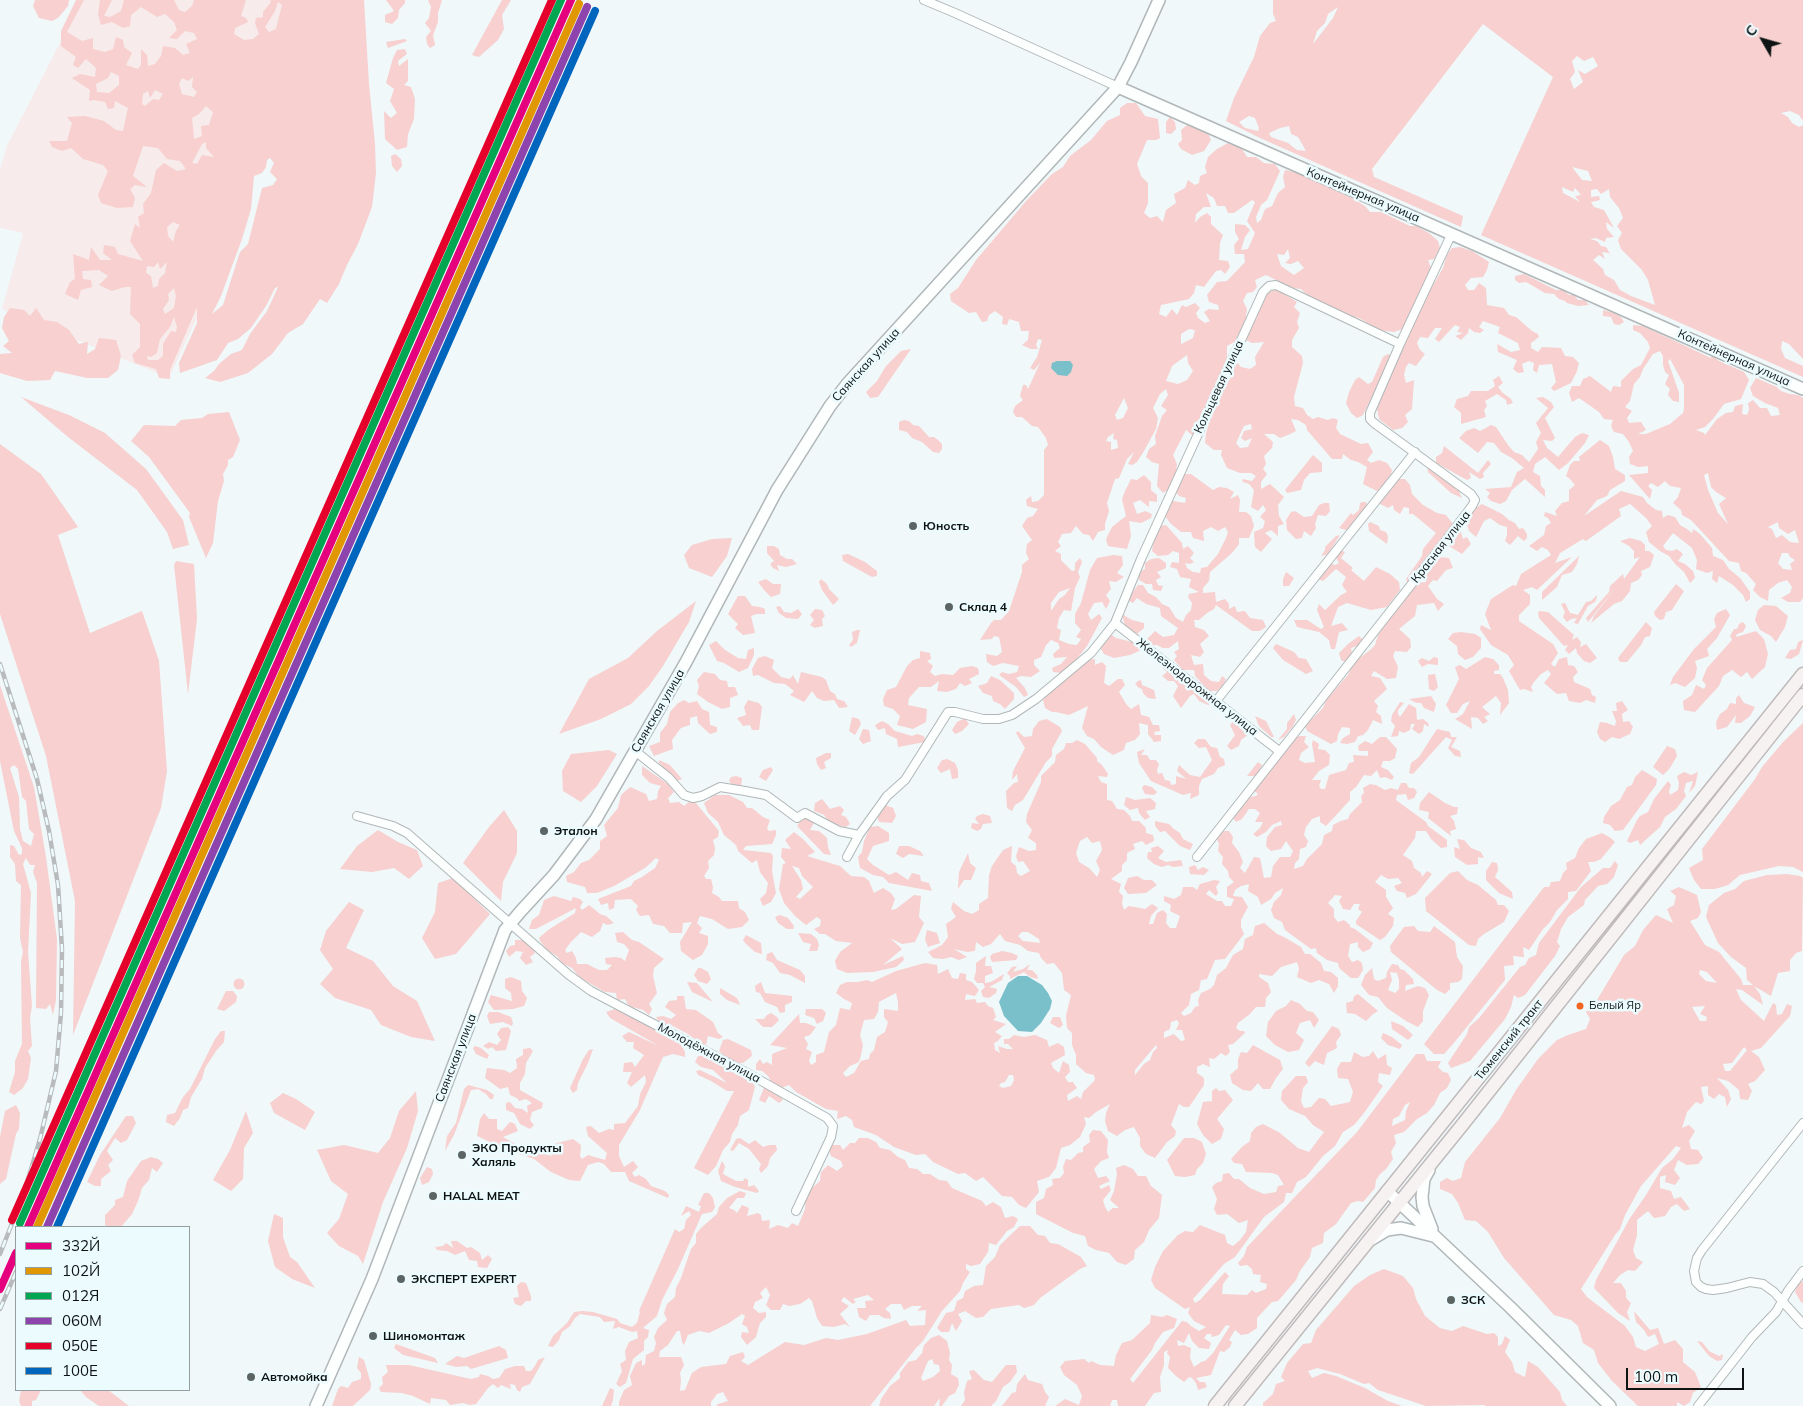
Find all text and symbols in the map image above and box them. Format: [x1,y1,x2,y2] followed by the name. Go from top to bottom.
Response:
[1738,15,1788,65] north arrow
[1741,21,1761,40] text: С
[1304,165,1422,225] street label: Контейнерная улица
[829,325,903,405] street label: Саянская улица
[1676,327,1792,389] street label: Контейнерная улица
[1191,338,1247,436] street label: Кольцевая улица
[1408,508,1474,586] street label: Красная улица
[923,519,969,533] place label: Юность
[907,520,919,532] marker: Юность
[959,600,1007,614] place label: Склад 4
[943,601,955,613] marker: Склад 4
[1134,635,1260,739] street label: Железнодорожная улица
[628,667,688,755] street label: Саянская улица
[554,824,598,838] place label: Эталон
[538,825,550,837] marker: Эталон
[1472,997,1546,1083] street label: Тюменский тракт
[1589,999,1641,1013] place label: Белый Яр
[1575,1001,1585,1011] marker: Белый Яр
[432,1012,480,1104] street label: Саянская улица
[655,1020,763,1086] street label: Молодёжная улица
[472,1141,562,1169] place label: ЭКО Продукты Халяль
[456,1149,468,1161] marker: ЭКО Продукты Халяль
[443,1189,520,1203] place label: HALAL MEAT
[427,1190,439,1202] marker: HALAL MEAT
[15,1226,190,1391] legend
[62,1236,100,1255] text: 332Й
[62,1261,100,1280] text: 102Й
[411,1272,516,1286] place label: ЭКСПЕРТ EXPERT
[395,1273,407,1285] marker: ЭКСПЕРТ EXPERT
[62,1286,99,1305] text: 012Я
[1461,1293,1485,1307] place label: ЗСК
[1445,1294,1457,1306] marker: ЗСК
[62,1311,102,1330] text: 060М
[383,1329,465,1343] place label: Шиномонтаж
[367,1330,379,1342] marker: Шиномонтаж
[62,1336,98,1355] text: 050Е
[1628,1358,1746,1390] scale bar
[62,1361,98,1380] text: 100Е
[1634,1367,1678,1386] text: 100 m
[261,1370,328,1384] place label: Автомойка
[245,1371,257,1383] marker: Автомойка

